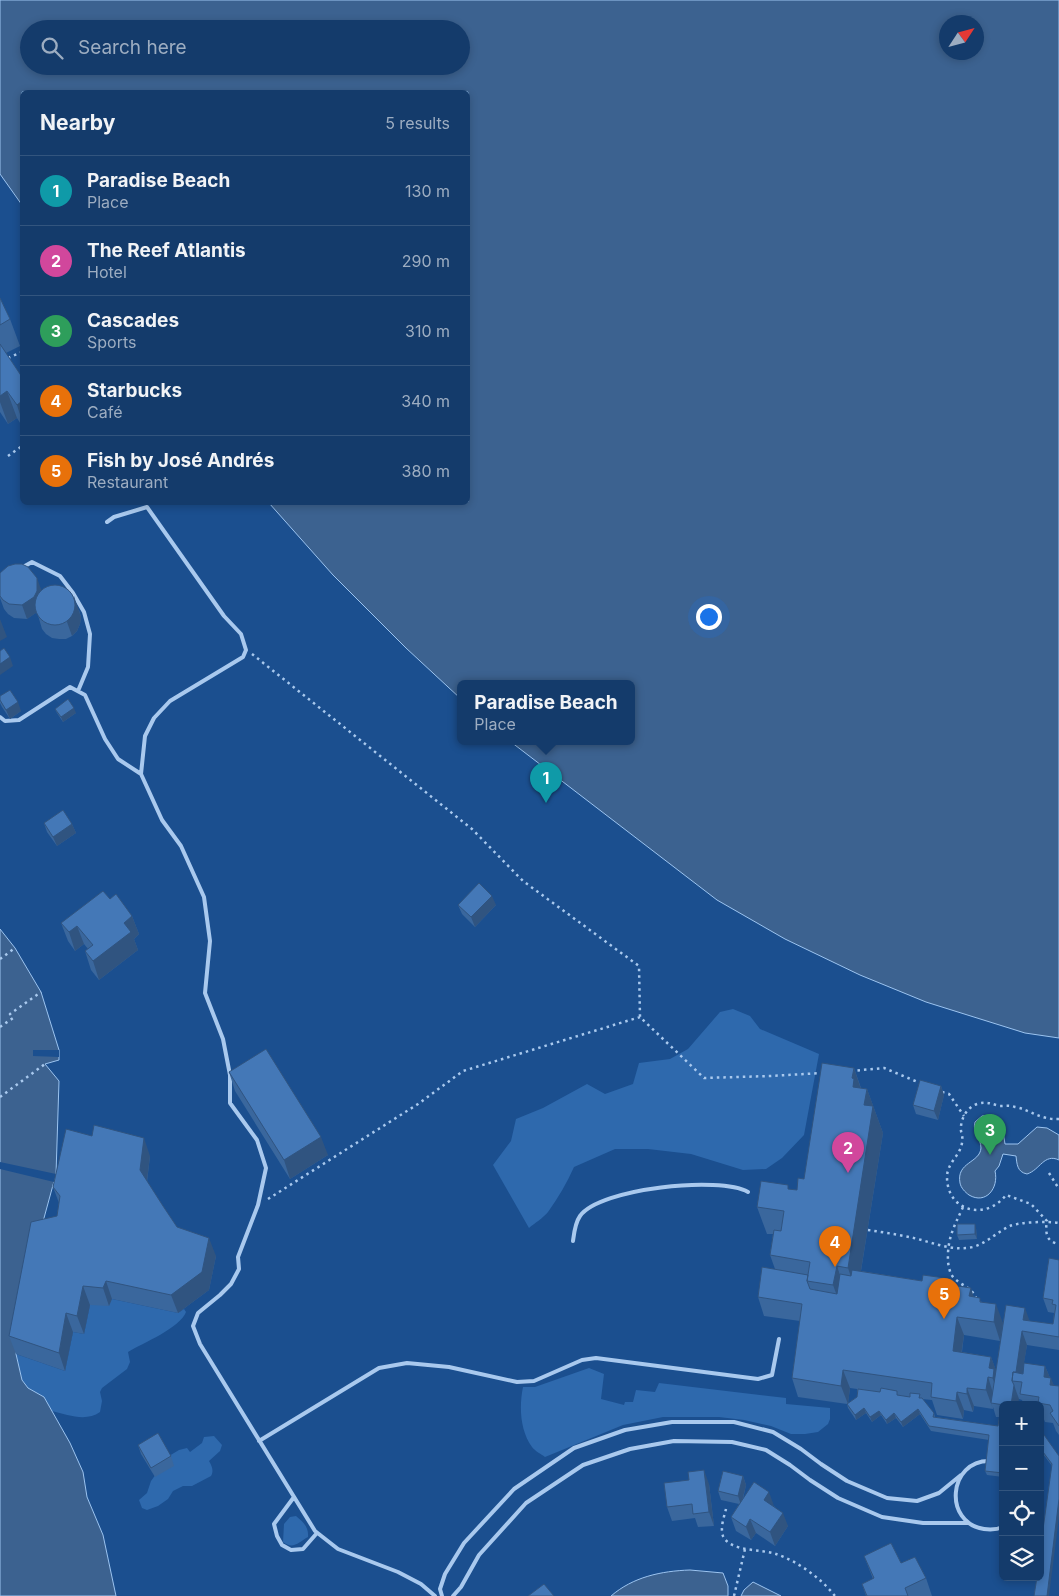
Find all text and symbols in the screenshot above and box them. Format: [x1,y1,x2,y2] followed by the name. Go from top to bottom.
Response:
[939,15,984,60] north arrow
[20,20,470,75] search box
[38,34,66,62] icon: search
[78,36,187,59] text: Search here
[40,110,115,135] text: Nearby
[385,113,450,133] text: 5 results
[87,169,230,192] text: Paradise Beach
[53,181,59,201] text: 1
[405,181,450,201] text: 130 m
[87,192,129,212] text: Place
[87,239,246,262] text: The Reef Atlantis
[51,251,61,271] text: 2
[402,251,450,271] text: 290 m
[87,262,127,282] text: Hotel
[87,309,179,332] text: Cascades
[51,321,61,341] text: 3
[405,321,450,341] text: 310 m
[87,332,136,352] text: Sports
[87,379,182,402] text: Starbucks
[51,391,61,411] text: 4
[401,391,450,411] text: 340 m
[87,402,122,422] text: Café
[87,449,274,472] text: Fish by José Andrés
[51,461,61,481] text: 5
[402,461,450,481] text: 380 m
[87,472,168,492] text: Restaurant
[696,604,722,630] your location
[457,680,635,745] popup
[474,691,618,714] text: Paradise Beach
[474,714,516,734] text: Place
[530,762,562,803] pin: 1
[974,1114,1006,1155] pin: 3
[832,1132,864,1173] pin: 2
[819,1226,851,1267] pin: 4
[928,1278,960,1319] pin: 5
[999,1401,1044,1581] map controls
[999,1401,1044,1446] button: +
[999,1446,1044,1491] button: −
[999,1491,1044,1536] button: locate
[999,1536,1044,1581] button: layers

